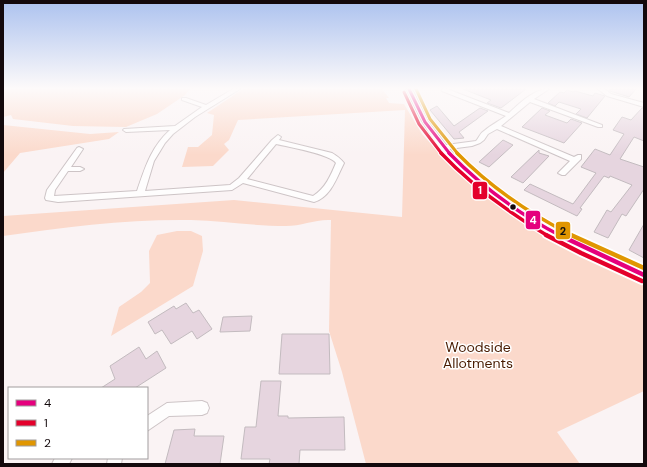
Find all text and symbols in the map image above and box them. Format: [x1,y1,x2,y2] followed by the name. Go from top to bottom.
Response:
[472,181,488,200] line badge: 1
[478,183,482,197] text: 1
[508,202,518,212] unlabelled marker
[525,210,541,230] line badge: 4
[529,213,537,227] text: 4
[555,221,571,240] line badge: 2
[560,224,566,238] text: 2
[443,338,513,372] park label: Woodside Allotments
[8,387,148,459] legend
[44,395,51,411] text: 4
[44,415,48,431] text: 1
[44,435,51,451] text: 2

